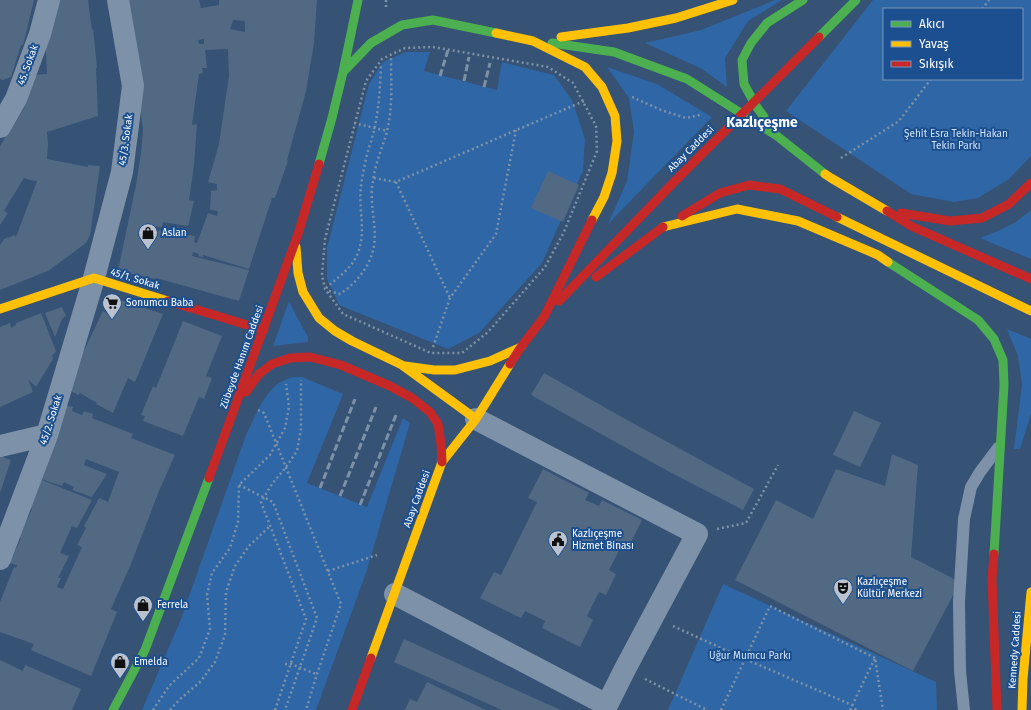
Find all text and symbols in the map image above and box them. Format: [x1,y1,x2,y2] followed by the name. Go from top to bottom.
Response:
[883,8,1023,80] legend
[919,17,945,31] text: Akıcı
[919,37,949,51] text: Yavaş
[15,42,41,87] street label: 45. Sokak
[919,57,954,71] text: Sıkışık
[116,113,136,166] street label: 45/3. Sokak
[726,114,798,132] district label: Kazlıçeşme
[665,123,717,175] street label: Abay Caddesi
[904,128,1008,152] park label: Şehit Esra Tekin-Hakan Tekin Parkı
[137,222,159,250] shop icon: Aslan
[162,227,187,239] place label: Aslan
[109,266,162,292] street label: 45/1. Sokak
[101,292,123,320] supermarket icon: Sonumcu Baba
[126,297,194,309] place label: Sonumcu Baba
[218,304,266,410] street label: Zübeyde Hanım Caddesi
[37,393,65,446] street label: 45/2. Sokak
[401,468,433,529] street label: Abay Caddesi
[572,528,634,552] place label: Kazlıçeşme Hizmet Binası
[547,529,569,557] public building icon: Kazlıçeşme Hizmet Binası
[857,576,922,600] place label: Kazlıçeşme Kültür Merkezi
[832,577,854,605] theatre icon: Kazlıçeşme Kültür Merkezi
[132,594,154,622] shop icon: Ferrela
[157,599,188,611] place label: Ferrela
[1006,611,1024,689] street label: Kennedy Caddesi
[709,650,791,662] park label: Uğur Mumcu Parkı
[109,651,131,679] shop icon: Emelda
[134,656,168,668] place label: Emelda

